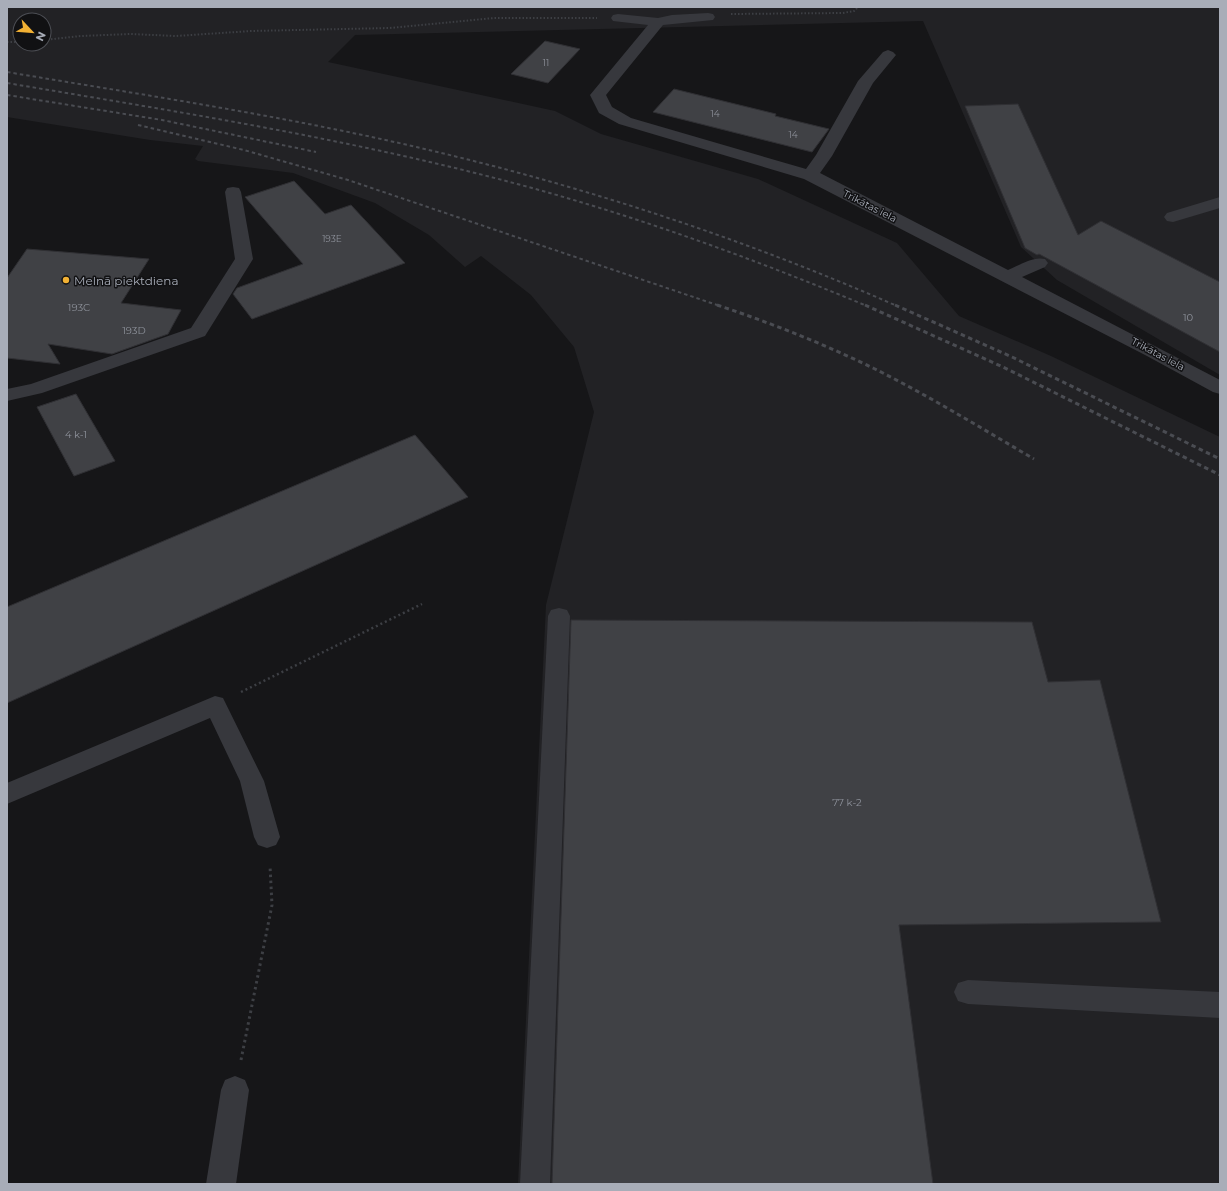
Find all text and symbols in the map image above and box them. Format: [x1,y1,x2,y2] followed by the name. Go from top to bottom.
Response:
[12,12,52,52] north arrow
[33,29,49,43] text: N
[543,57,549,68] house number: 11
[710,108,720,119] house number: 14
[788,129,798,140] house number: 14
[841,187,899,225] street label: Trikātas iela
[322,233,342,244] house number: 193E
[74,273,179,288] place label: Melnā piektdiena
[61,275,71,285] marker: Melnā piektdiena
[68,301,90,314] house number: 193C
[1183,311,1193,324] house number: 10
[122,324,146,337] house number: 193D
[1129,335,1187,373] street label: Trikātas iela
[65,428,87,441] house number: 4 k-1
[832,796,862,809] house number: 77 k-2

